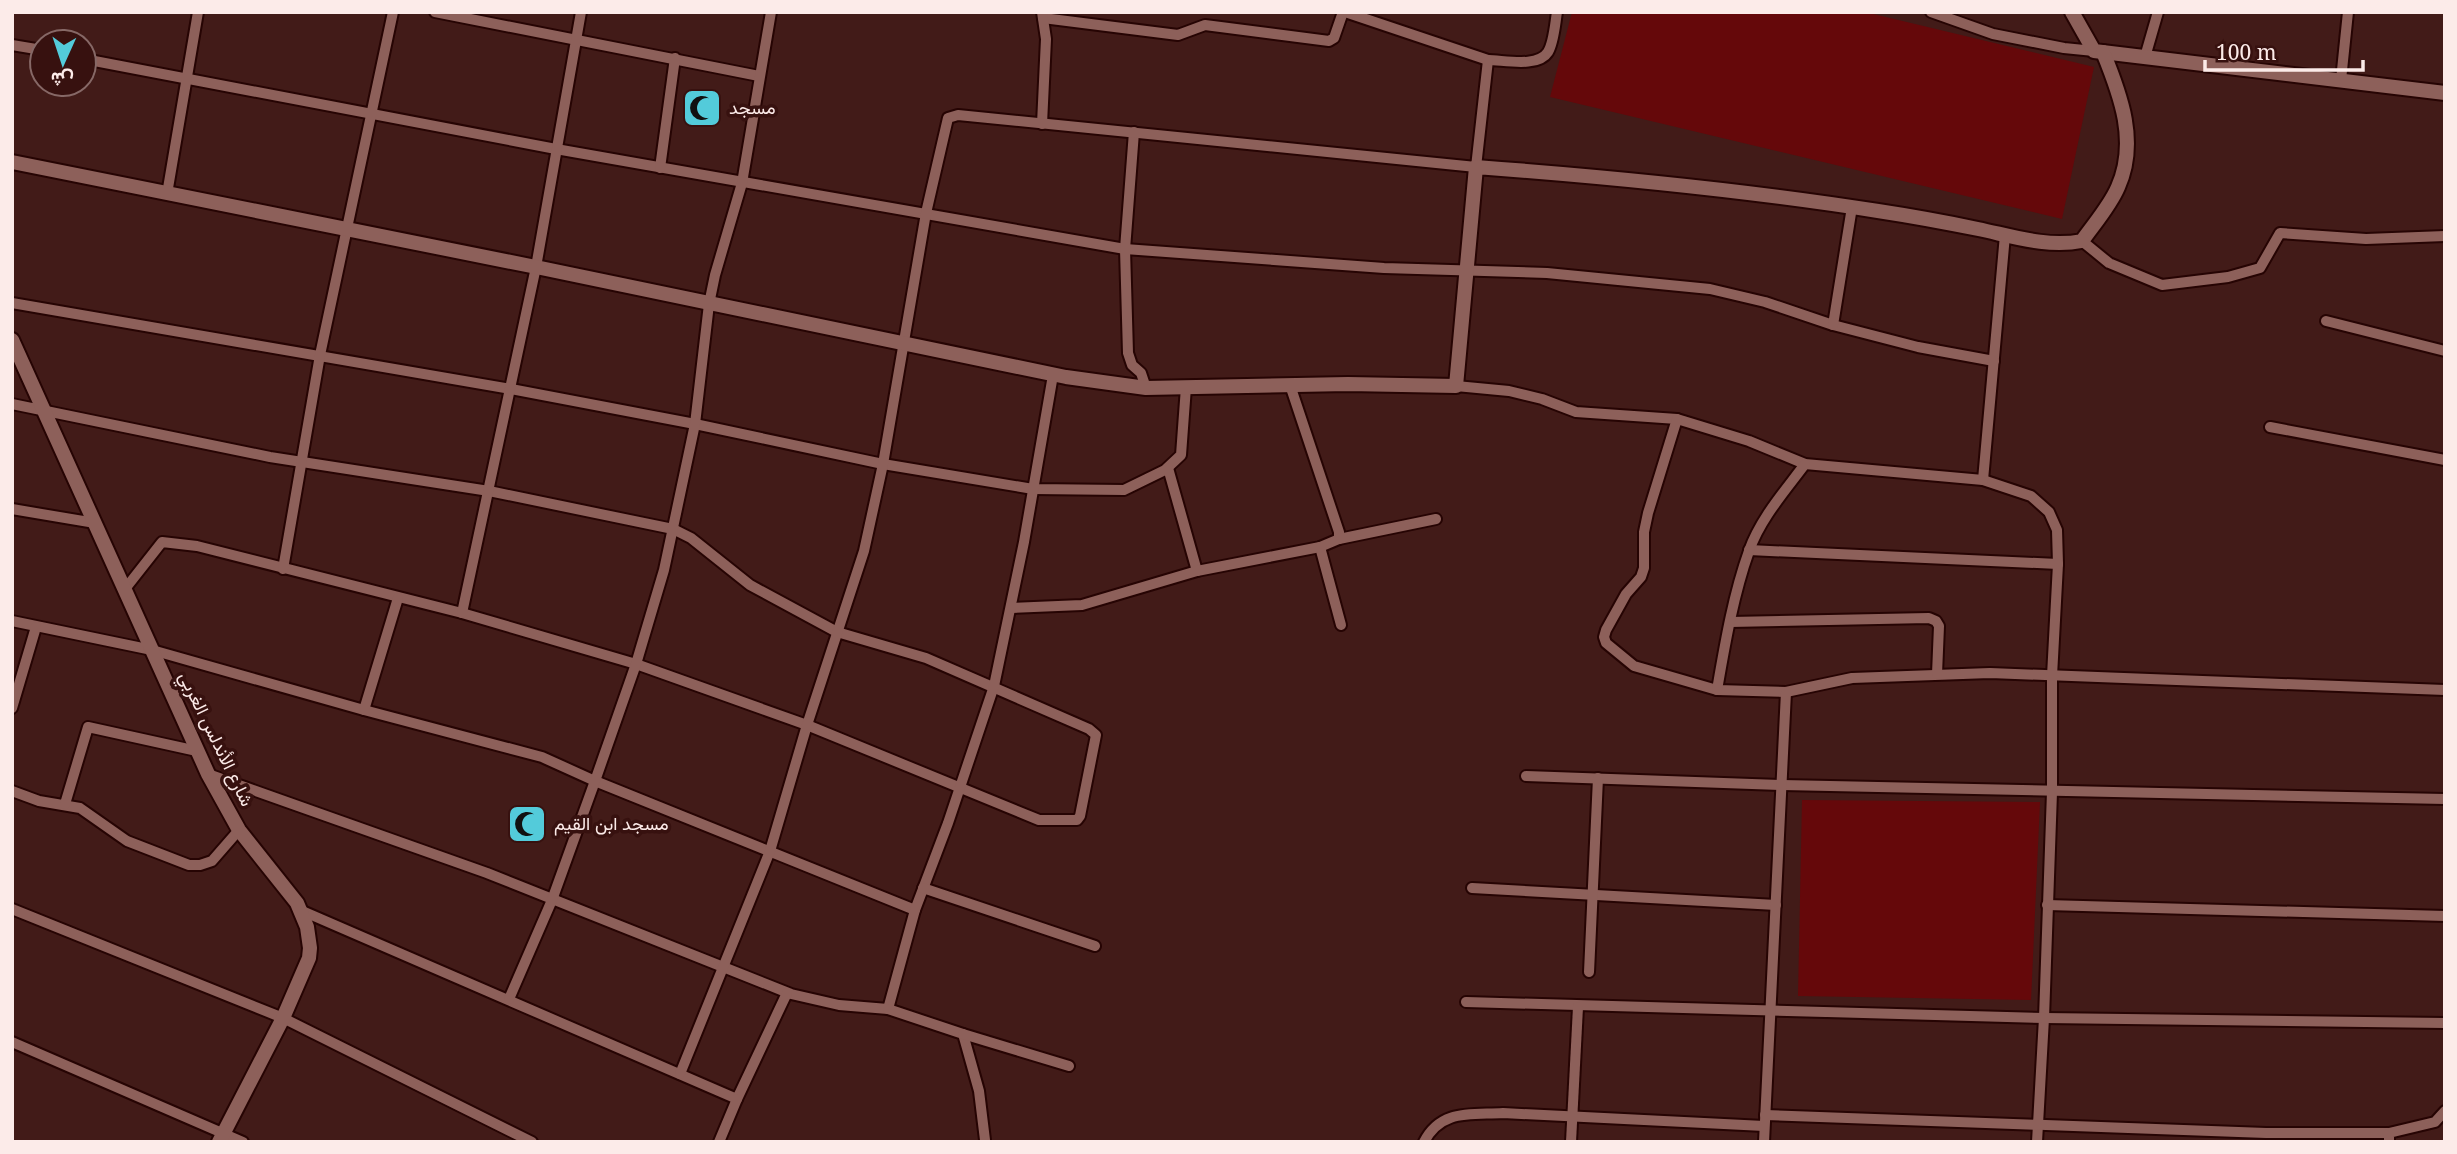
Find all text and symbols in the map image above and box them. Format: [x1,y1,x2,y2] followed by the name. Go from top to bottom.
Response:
[28,28,98,98] north arrow
[2205,28,2362,72] scale bar
[2216,38,2277,66] text: 100 m
[50,66,74,94] text: ش
[681,87,723,129] mosque icon: مسجد
[729,95,776,119] place label: مسجد
[170,667,260,812] street label: شارع الأندلس الغربي
[506,803,548,845] mosque icon: مسجد ابن القيم
[554,811,669,836] place label: مسجد ابن القيم

